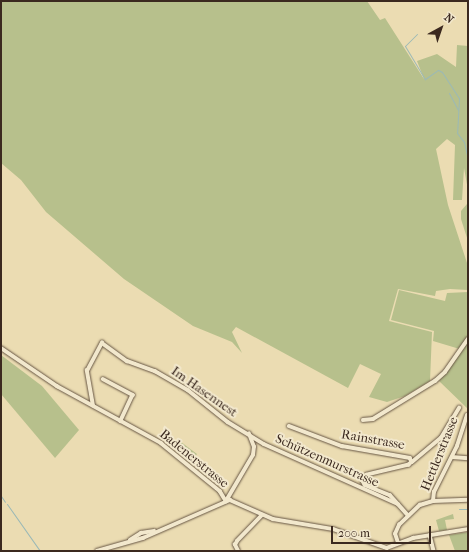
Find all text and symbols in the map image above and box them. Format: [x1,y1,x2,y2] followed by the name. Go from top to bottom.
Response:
[421,8,461,48] north arrow
[442,11,456,26] text: N
[168,364,240,420] street label: Im Hasennest
[418,415,462,493] street label: Hettlerstrasse
[156,426,232,492] street label: Badenerstrasse
[340,427,406,453] street label: Rainstrasse
[273,431,381,491] street label: Schützenmurstrasse
[333,518,433,544] scale bar
[338,526,370,540] text: 200 m

